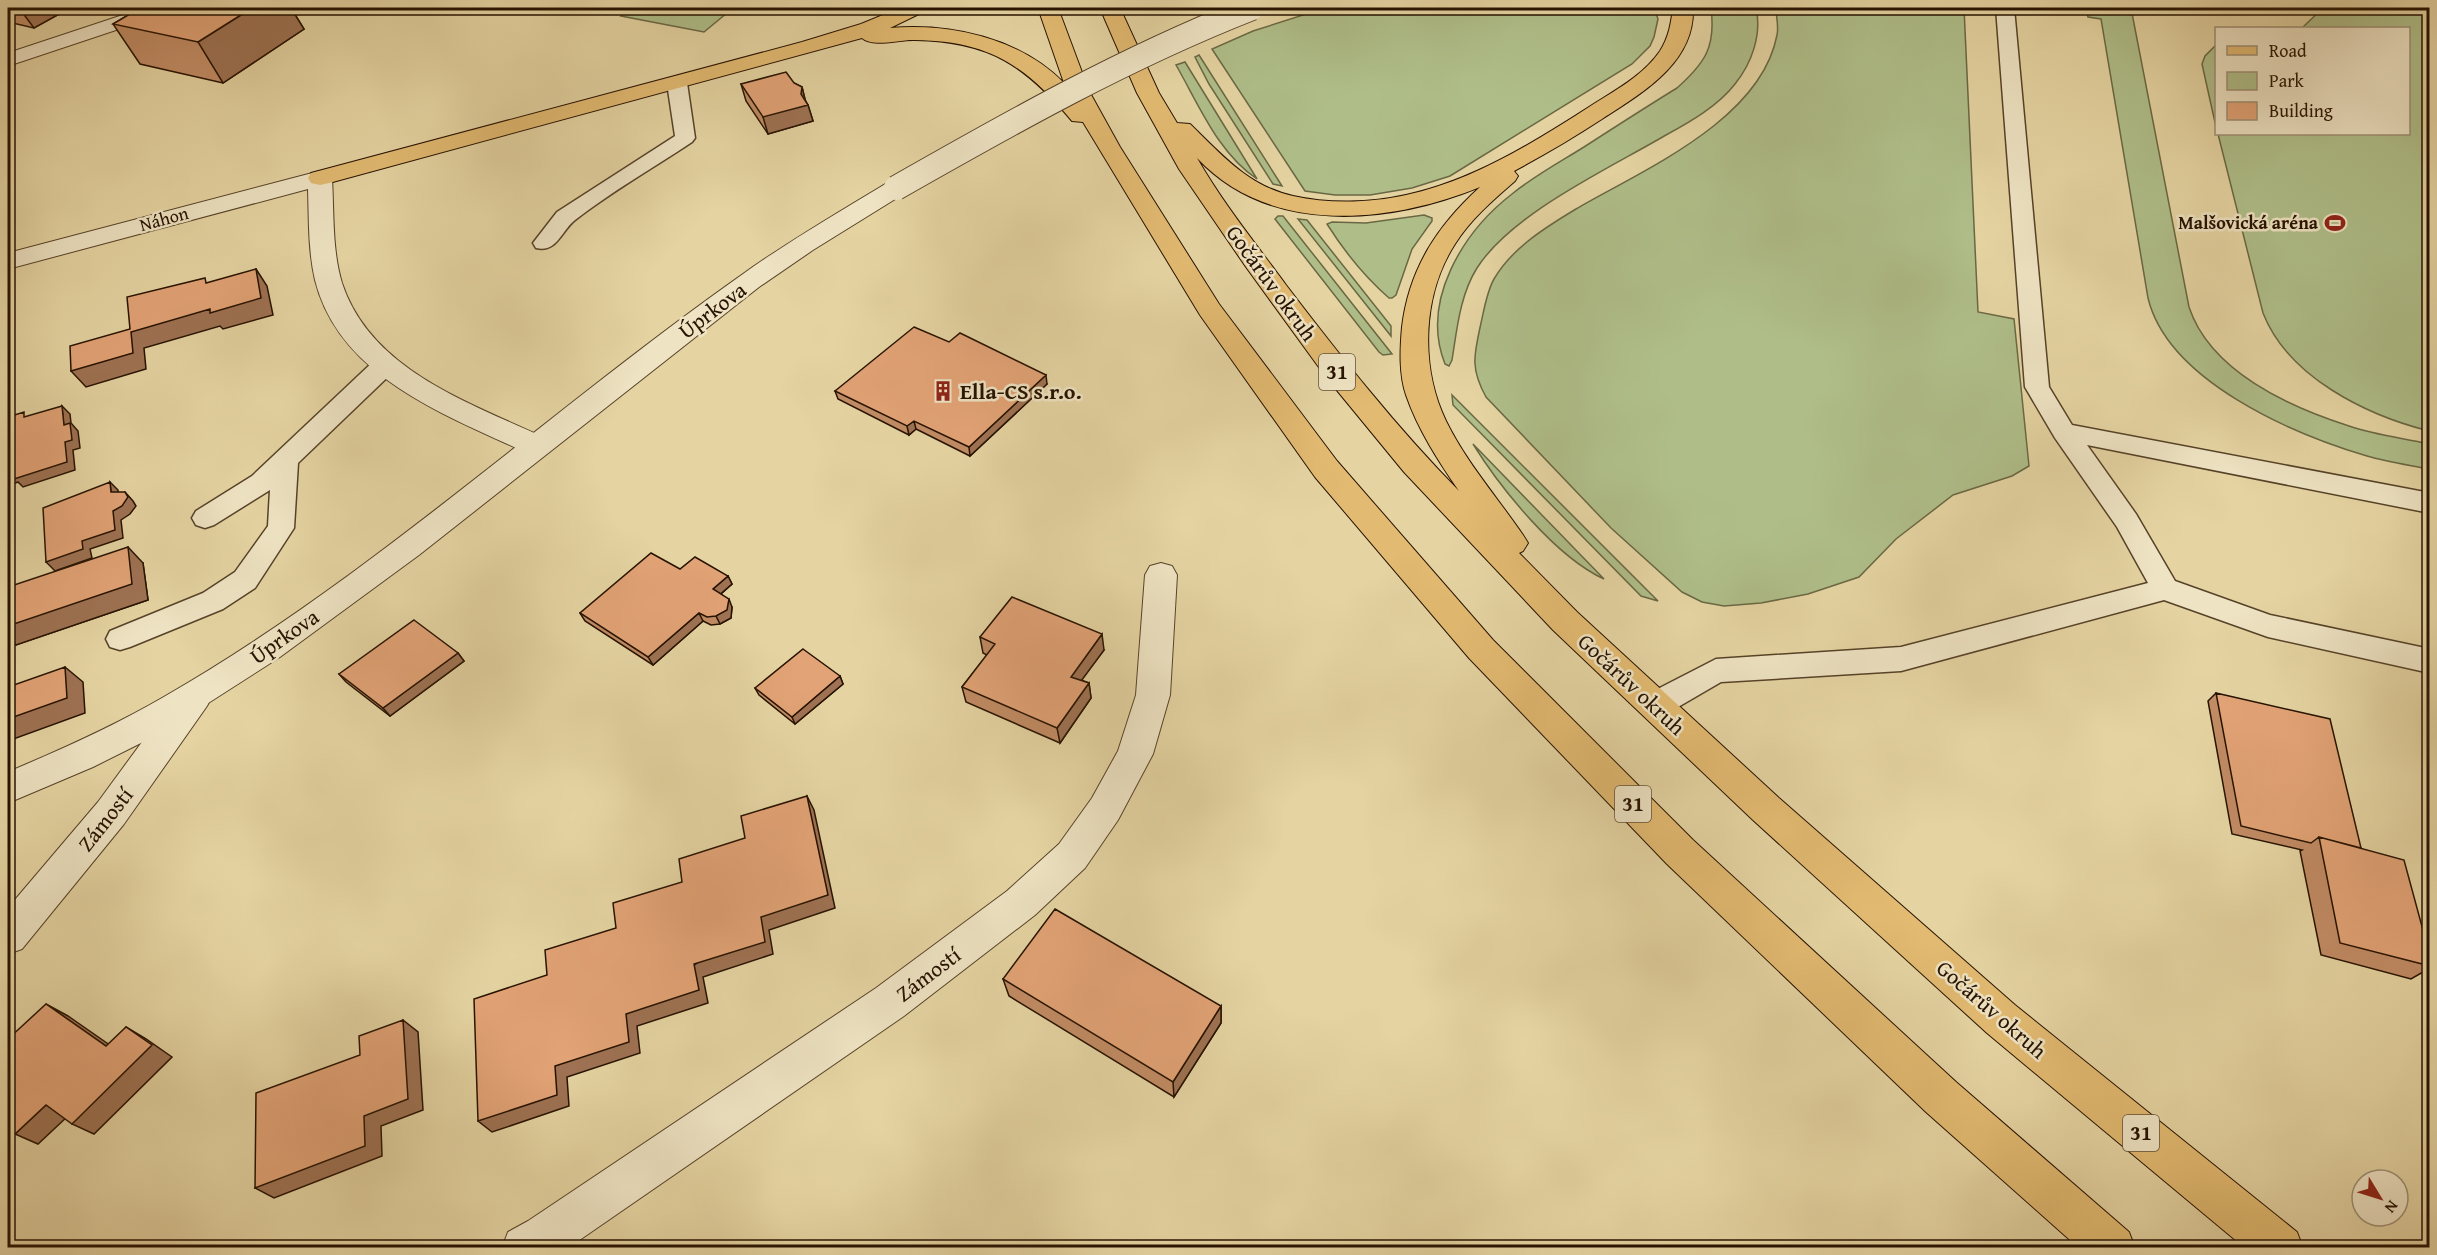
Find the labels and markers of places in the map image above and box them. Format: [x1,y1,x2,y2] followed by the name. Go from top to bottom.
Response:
[2178,209,2319,236] place label: Malšovická aréna
[2323,211,2347,235] sports icon: Malšovická aréna
[960,375,1082,407] place label: Ella-CS s.r.o.
[931,379,955,403] building icon: Ella-CS s.r.o.

